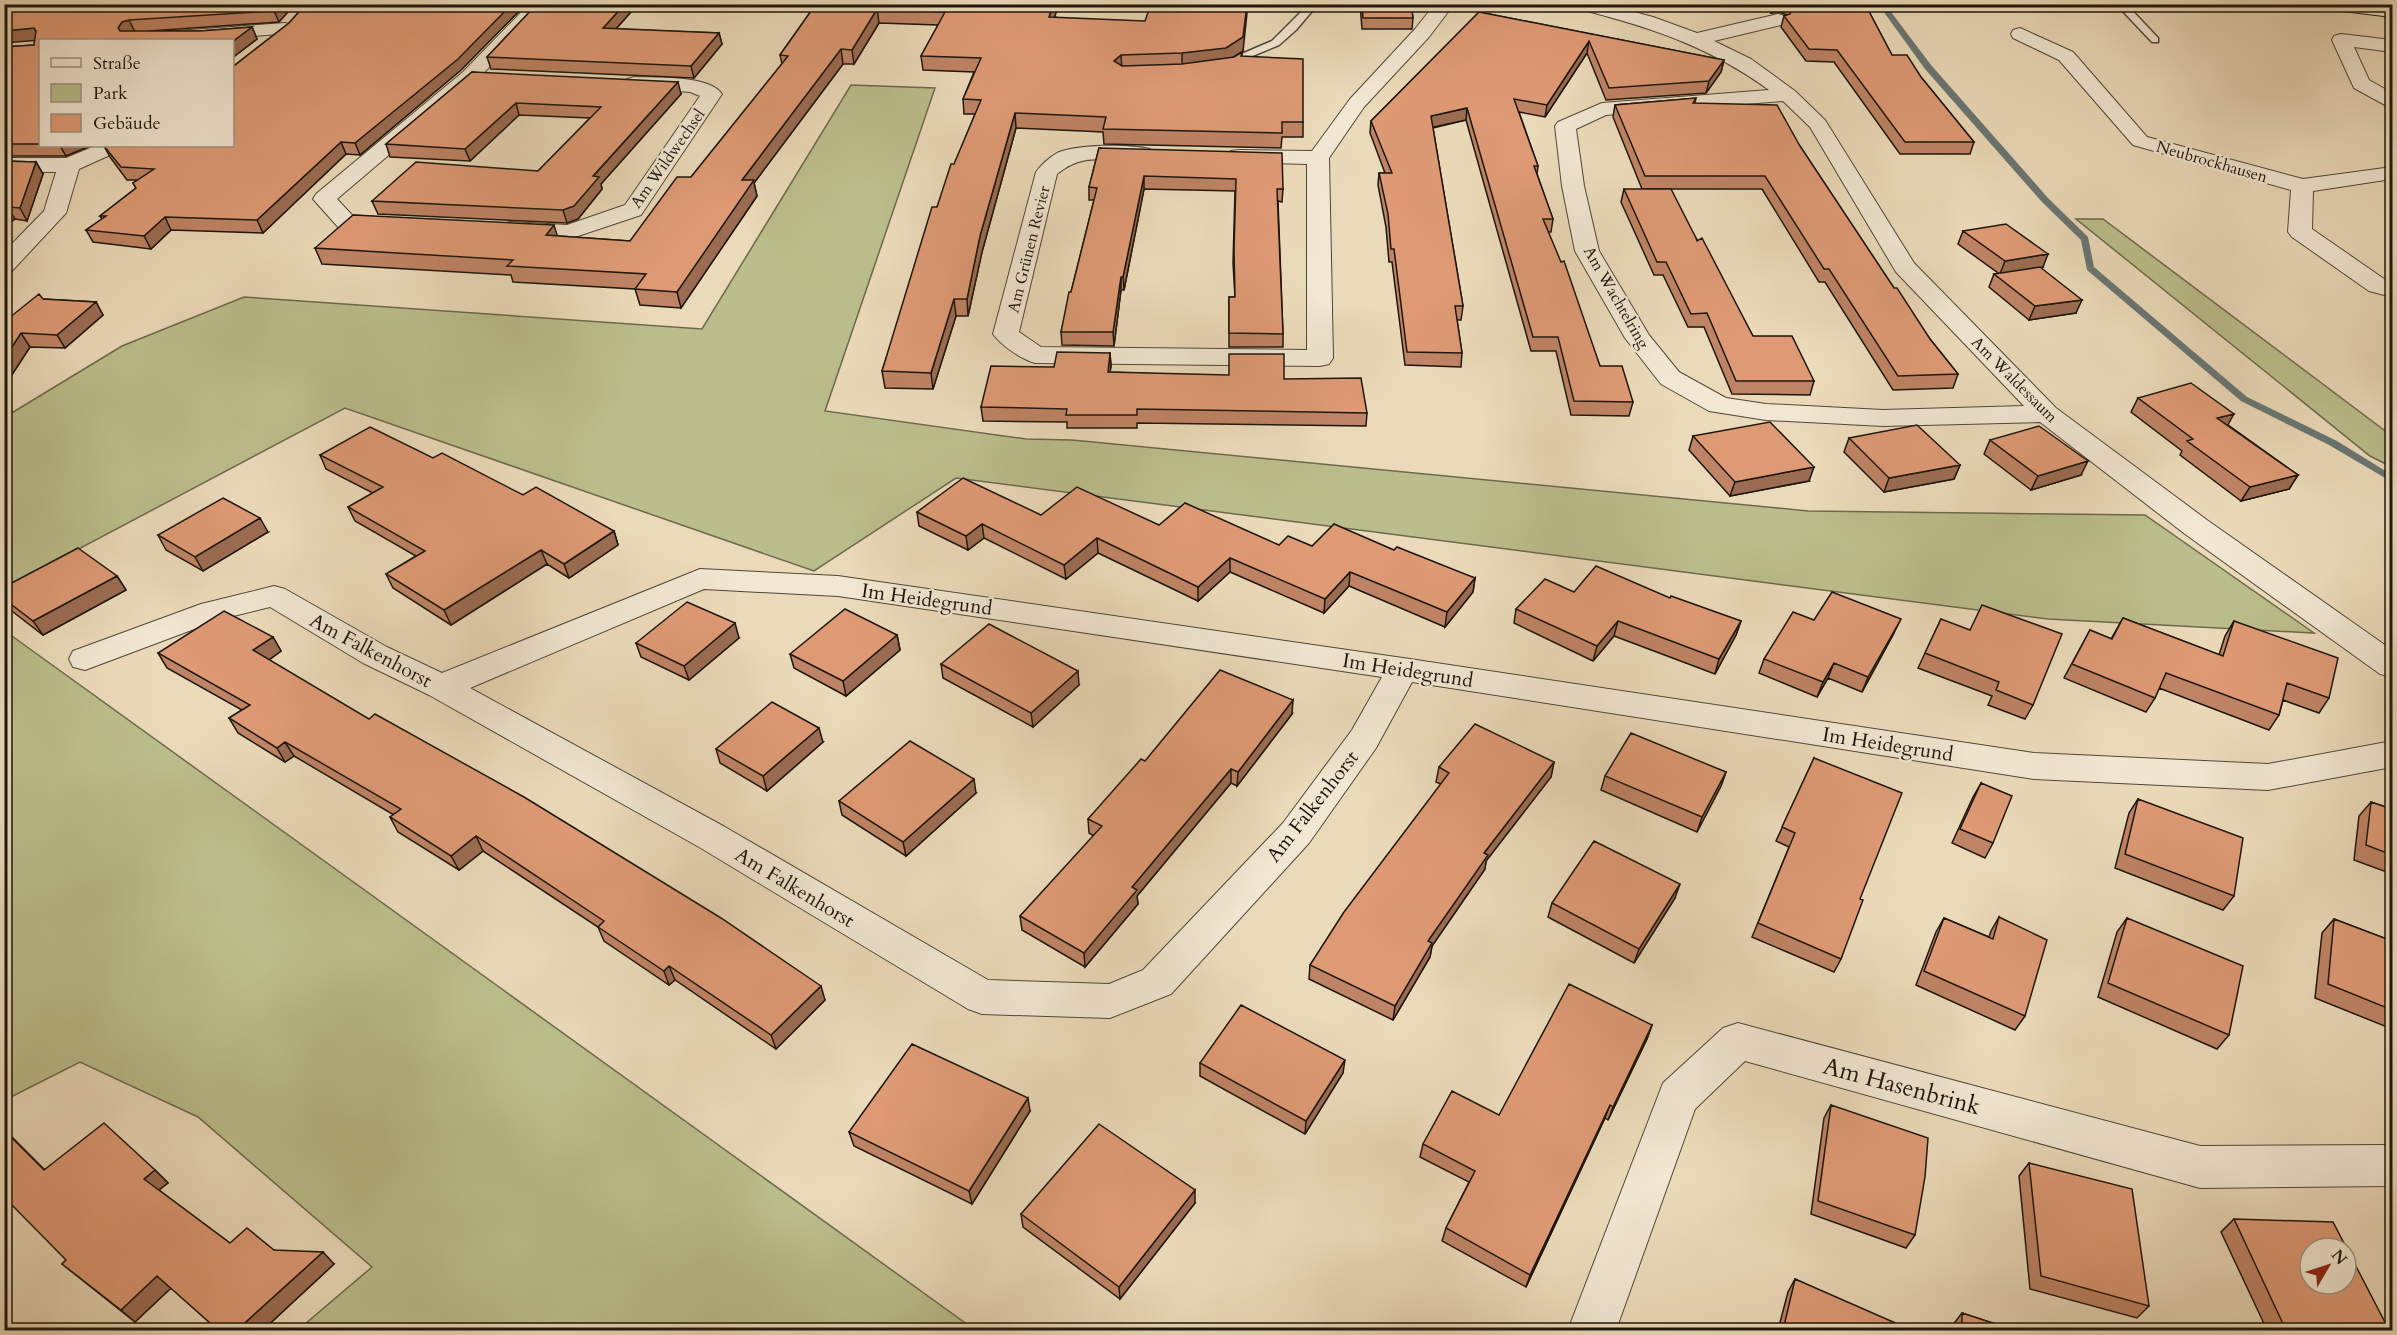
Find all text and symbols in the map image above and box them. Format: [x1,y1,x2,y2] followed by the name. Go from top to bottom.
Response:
[39,39,234,147] legend
[93,51,141,76] text: Straße
[93,81,128,106] text: Park
[625,104,710,213] street label: Am Wildwechsel
[93,111,161,136] text: Gebäude
[2154,136,2270,188] street label: Neubrockhausen
[1003,183,1055,315] street label: Am Grünen Revier
[1578,242,1654,353] street label: Am Wachtelring
[1966,332,2063,428] street label: Am Waldessaum
[860,577,994,622] street label: Im Heidegrund
[305,607,437,694] street label: Am Falkenhorst
[1341,647,1475,694] street label: Im Heidegrund
[1821,721,1955,768] street label: Im Heidegrund
[1260,744,1365,868] street label: Am Falkenhorst
[730,841,860,934] street label: Am Falkenhorst
[1820,1050,1984,1123] street label: Am Hasenbrink
[2298,1236,2358,1296] north arrow
[2326,1245,2352,1270] text: N

